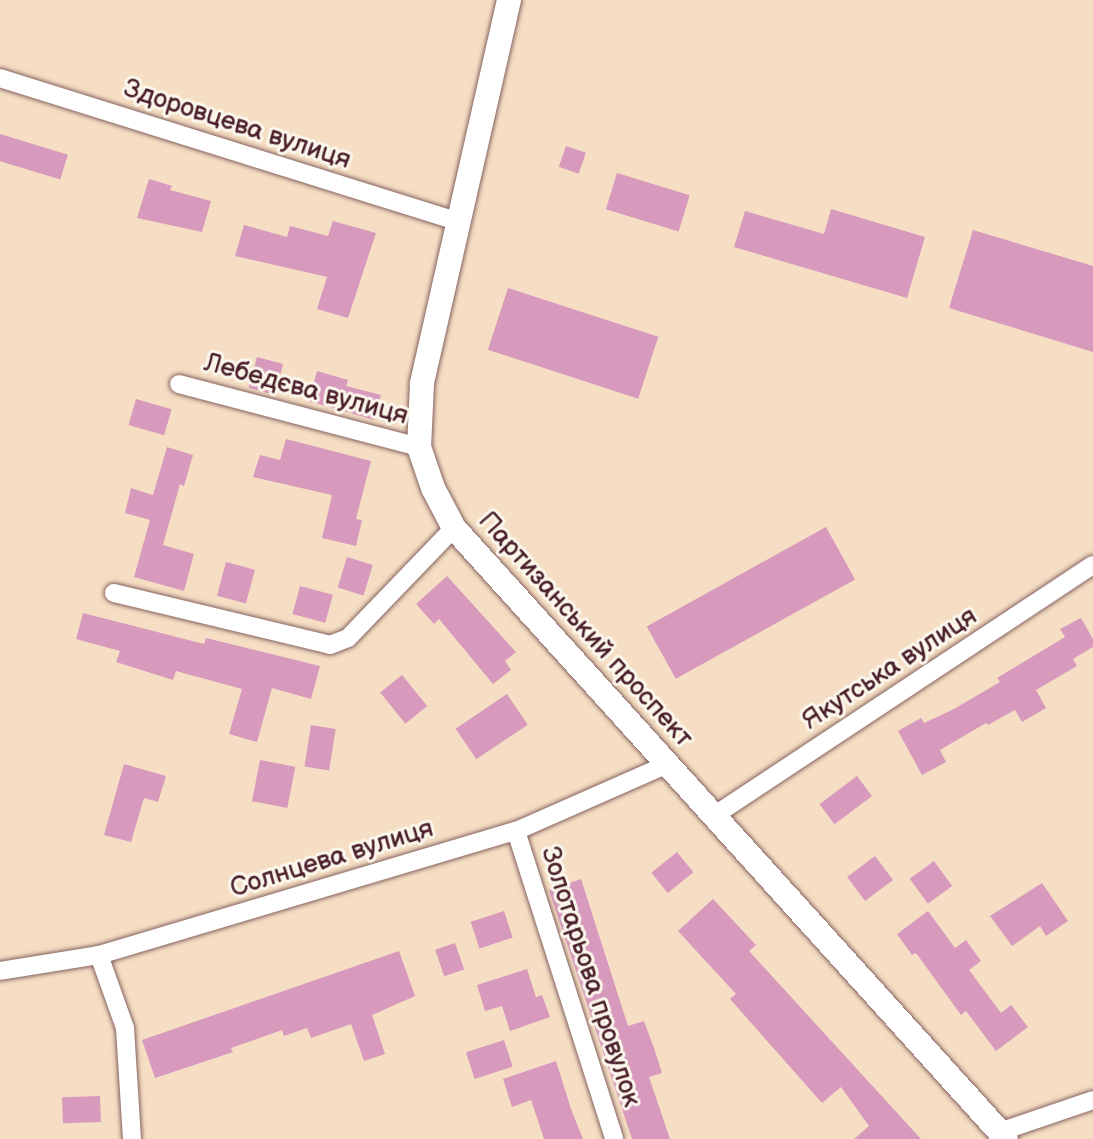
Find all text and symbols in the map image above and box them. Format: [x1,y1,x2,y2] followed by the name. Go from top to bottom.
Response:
[120,74,354,176] street label: Здоровцева вулиця
[201,348,411,432] street label: Лебедєва вулиця
[471,506,699,754] street label: Партизанський проспект
[797,601,983,737] street label: Якутська вулиця
[227,813,437,905] street label: Солнцева вулиця
[533,843,647,1111] street label: Золотарьова провулок

